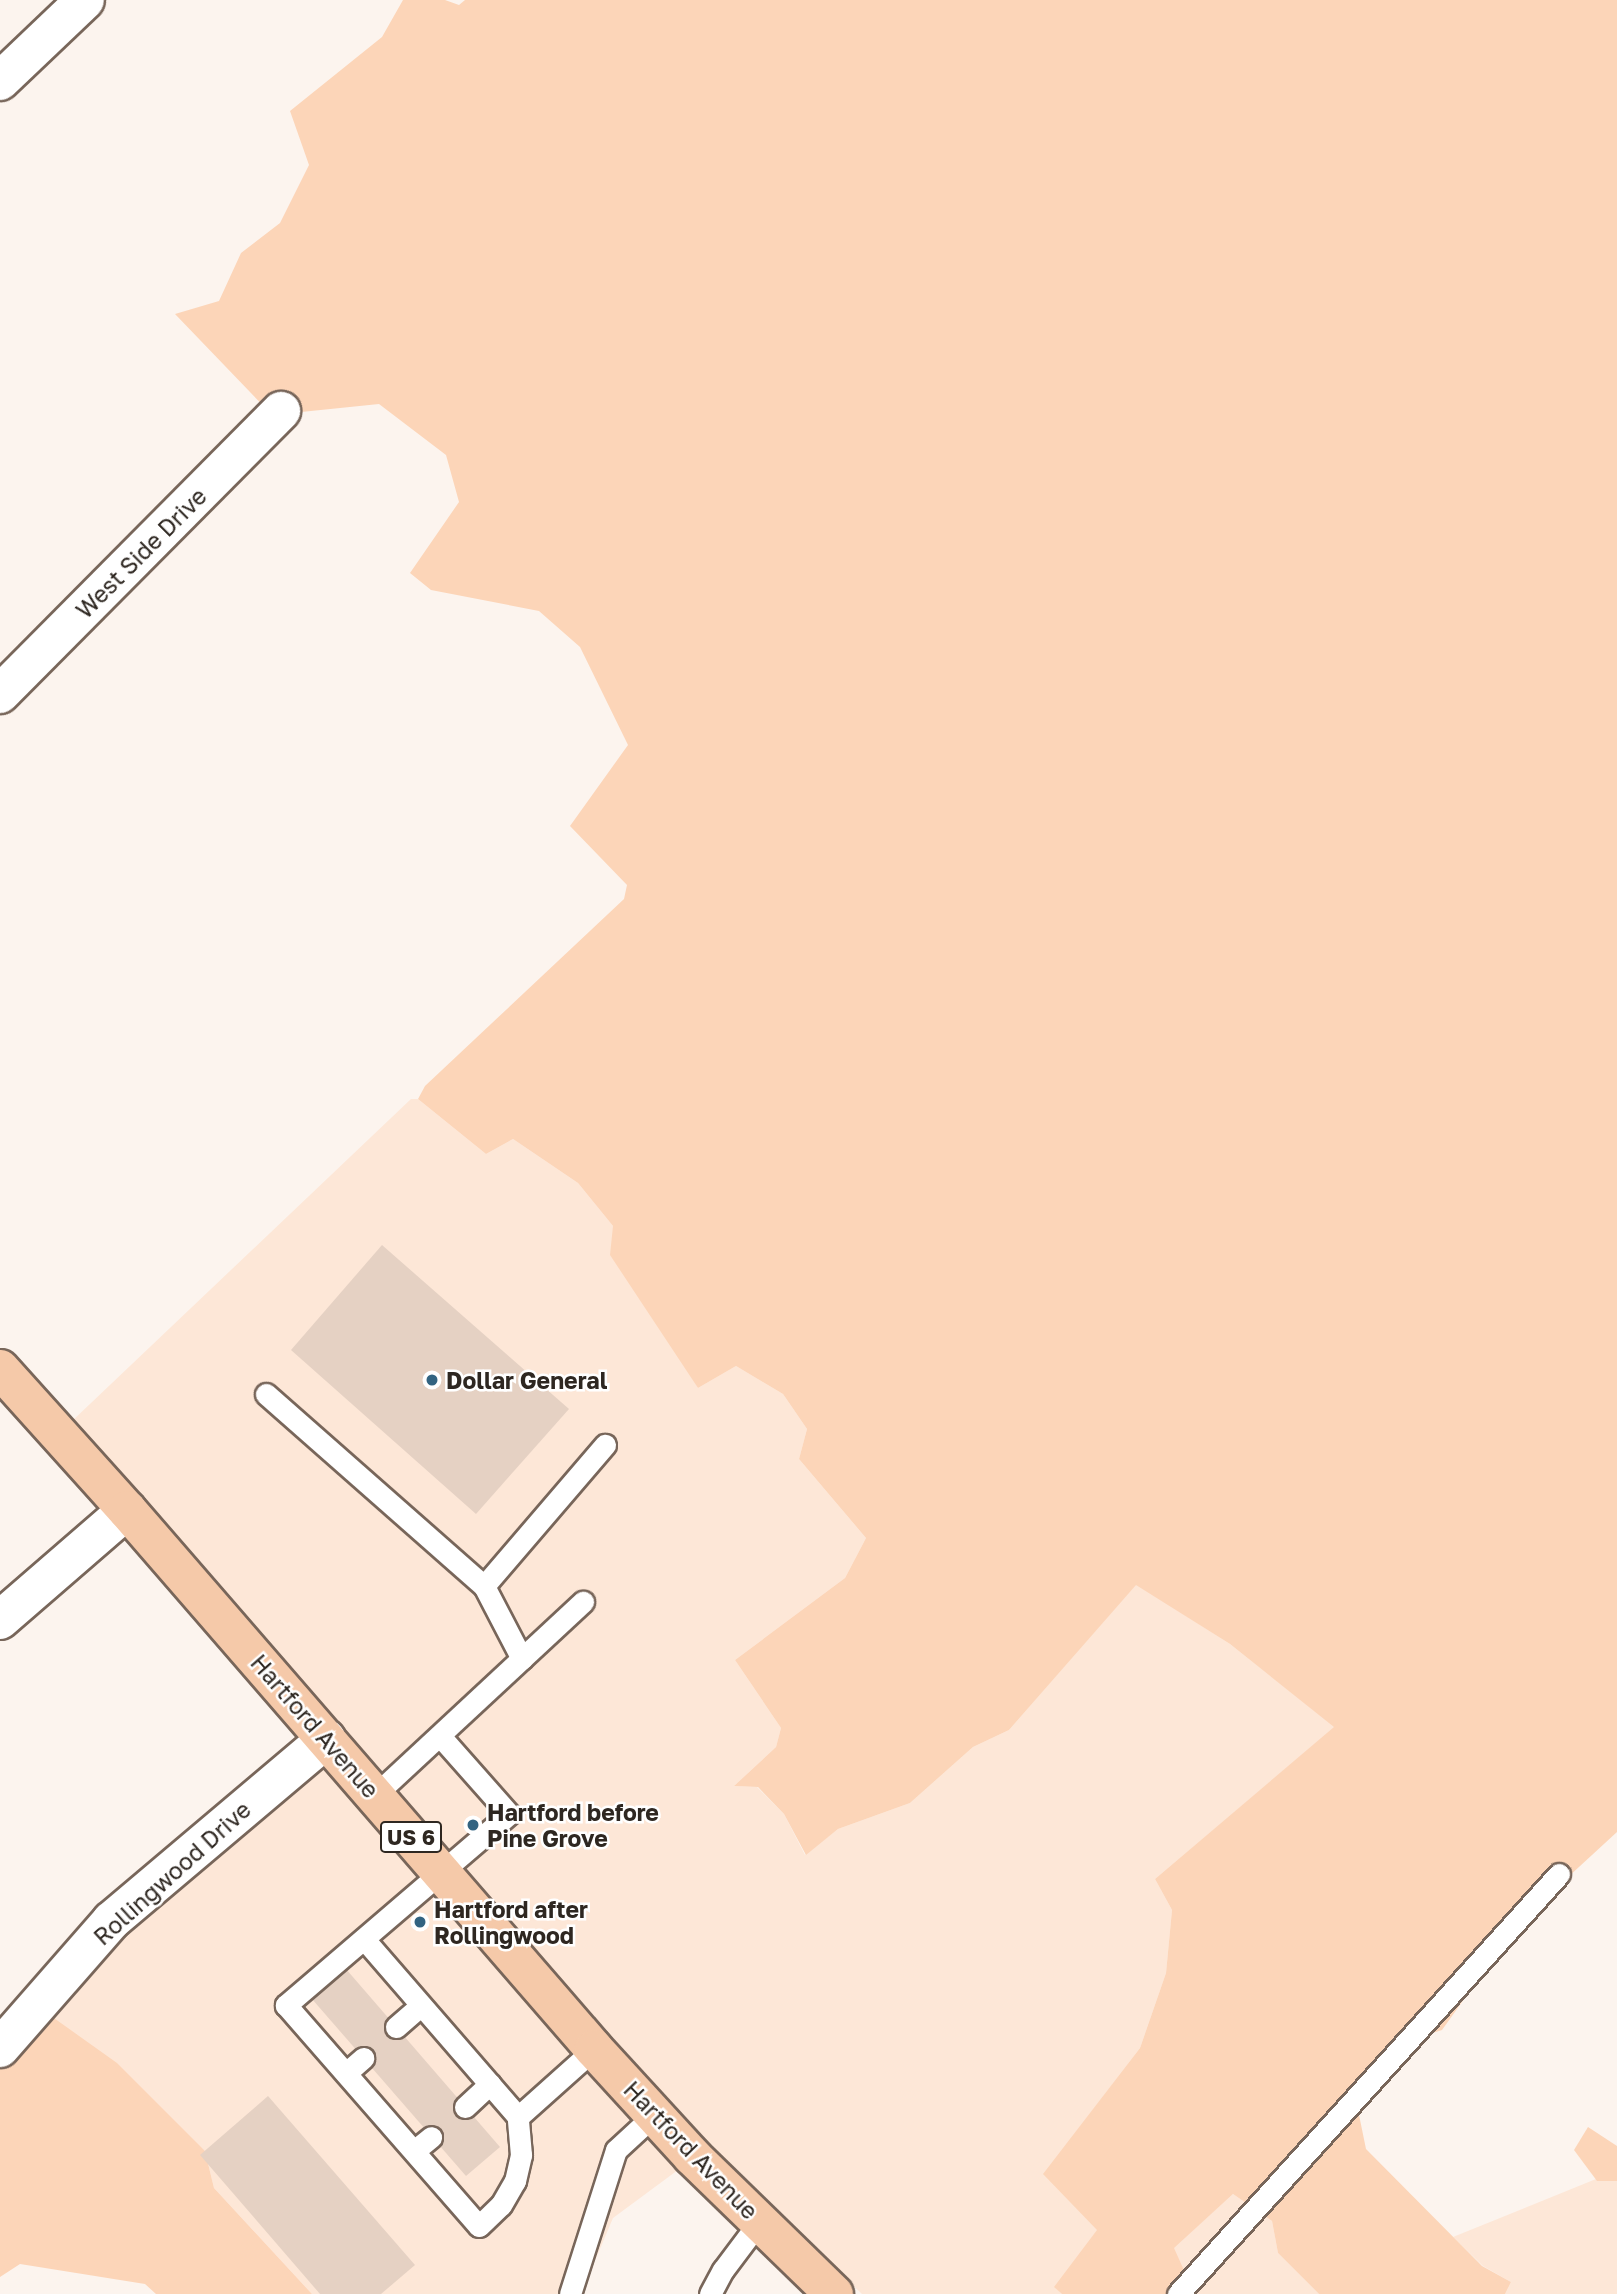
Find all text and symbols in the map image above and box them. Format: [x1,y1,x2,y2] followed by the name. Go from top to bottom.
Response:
[70,482,212,624] street label: West Side Drive
[446,1366,607,1394] place label: Dollar General
[424,1372,440,1388] marker: Dollar General
[245,1649,385,1803] street label: Hartford Avenue
[88,1795,256,1951] street label: Rollingwood Drive
[487,1798,659,1852] place label: Hartford before Pine Grove
[465,1817,481,1833] marker: Hartford before Pine Grove
[380,1820,442,1854] road number: US 6
[434,1895,588,1949] place label: Hartford after Rollingwood
[412,1914,428,1930] marker: Hartford after Rollingwood
[618,2075,764,2225] street label: Hartford Avenue

